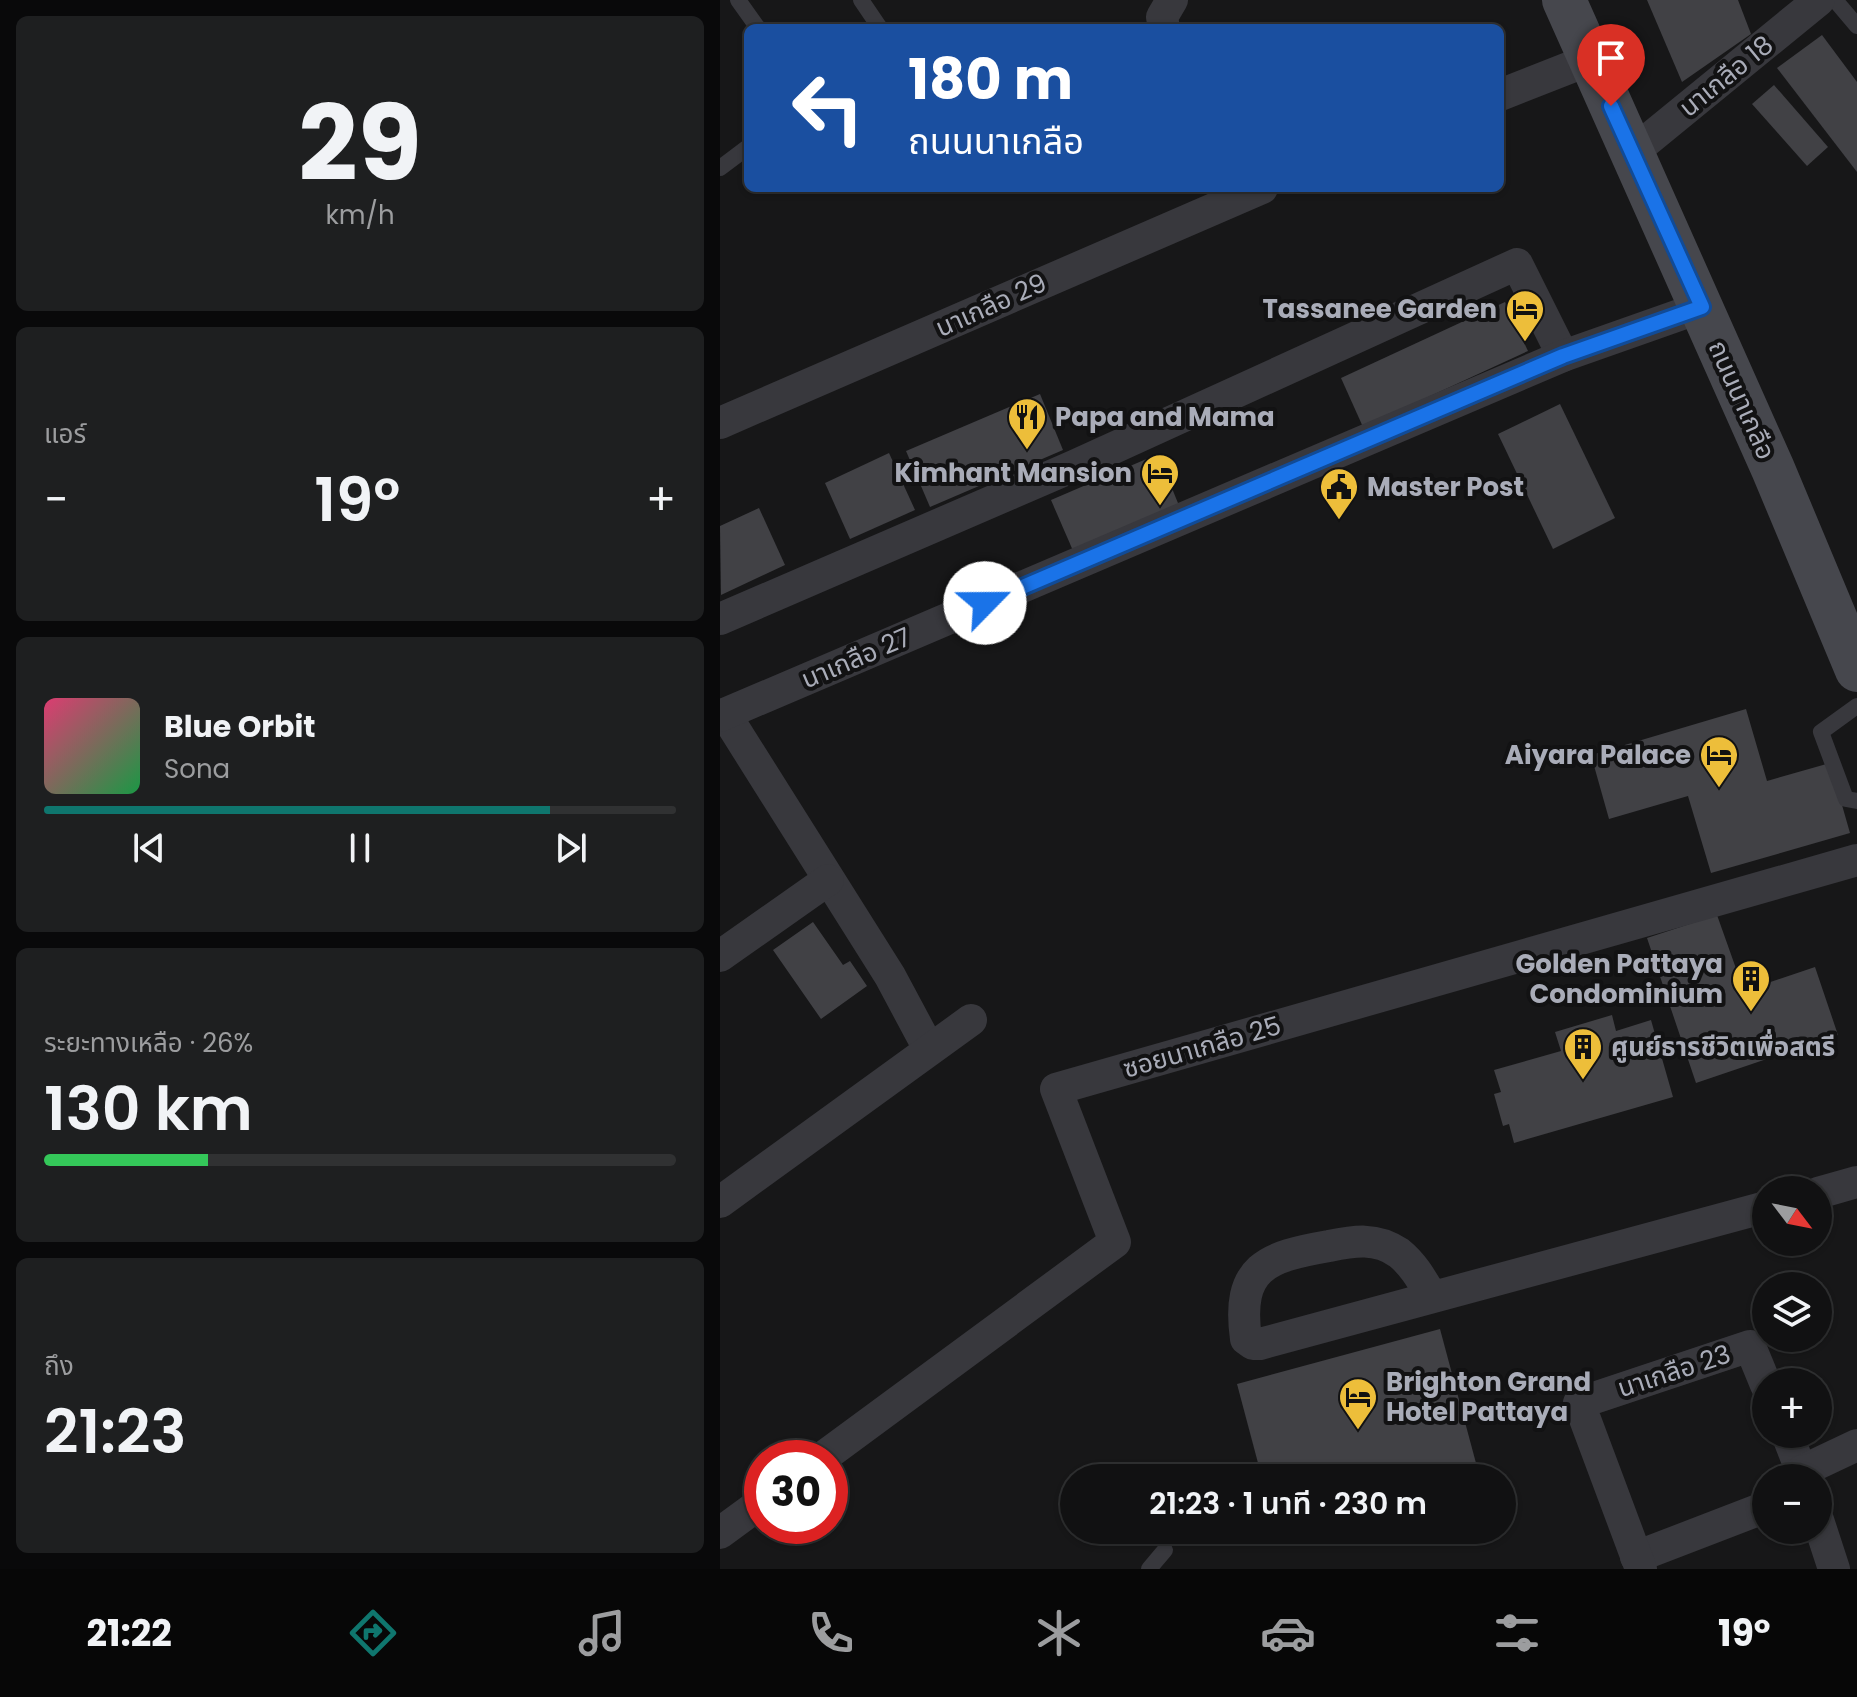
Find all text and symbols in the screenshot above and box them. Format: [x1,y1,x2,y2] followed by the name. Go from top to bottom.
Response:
[1577,24,1645,106] pin
[1671,27,1781,125] street label: นาเกลือ 18
[1589,36,1633,80] icon: arrive
[908,40,1073,119] text: 180 m
[776,56,880,160] icon: left
[298,71,422,216] text: 29
[908,116,1084,167] text: ถนนนาเกลือ
[325,197,395,233] text: km/h
[930,265,1052,345] street label: นาเกลือ 29
[1504,288,1546,343] hotel icon: Tassanee Garden
[1262,291,1497,327] place label: Tassanee Garden
[1700,335,1784,465] street label: ถนนนาเกลือ
[1006,396,1048,451] restaurant icon: Papa and Mama
[1055,399,1275,435] place label: Papa and Mama
[44,416,86,452] text: แอร์
[1139,452,1181,507] hotel icon: Kimhant Mansion
[895,455,1132,491] place label: Kimhant Mansion
[314,458,400,542] text: 19°
[1318,466,1360,521] public building icon: Master Post
[44,469,68,530] text: −
[646,469,676,530] text: +
[1367,469,1524,505] place label: Master Post
[943,561,1027,645] position arrow
[796,619,916,697] street label: นาเกลือ 27
[164,705,316,748] text: Blue Orbit
[1698,734,1740,789] hotel icon: Aiyara Palace
[1505,737,1691,773] place label: Aiyara Palace
[164,751,230,787] text: Sona
[127,826,171,870] icon: previous
[338,826,382,870] icon: pause
[549,826,593,870] icon: next
[1516,946,1723,1012] place label: Golden Pattaya Condominium
[1730,958,1772,1013] building icon: Golden Pattaya Condominium
[1119,1007,1285,1087] street label: ซอยนาเกลือ 25
[44,1025,253,1061] text: ระยะทางเหลือ · 26%
[1562,1026,1604,1081] building icon: ศูนย์ธารชีวิตเพื่อสตรี
[1611,1029,1835,1065] place label: ศูนย์ธารชีวิตเพื่อสตรี
[44,1067,253,1151] text: 130 km
[1752,1176,1832,1256] north arrow
[1752,1176,1832,1544] map controls
[1752,1272,1832,1352] button: layers
[1613,1336,1735,1406] street label: นาเกลือ 23
[44,1348,74,1384] text: ถึง
[1386,1364,1591,1430] place label: Brighton Grand Hotel Pattaya
[1752,1368,1832,1448] button: +
[1337,1376,1379,1431] hotel icon: Brighton Grand Hotel Pattaya
[44,1390,186,1474] text: 21:23
[744,1440,848,1544] speed limit sign: 30
[1752,1464,1832,1544] button: −
[1149,1482,1427,1525] text: 21:23 · 1 นาที · 230 m
[345,1605,401,1661] icon: directions
[574,1605,630,1661] icon: music
[803,1605,859,1661] icon: phone
[1031,1605,1087,1661] icon: climate
[1260,1605,1316,1661] icon: car
[1489,1605,1545,1661] icon: filters
[86,1608,172,1659] text: 21:22
[1718,1608,1770,1659] text: 19°

